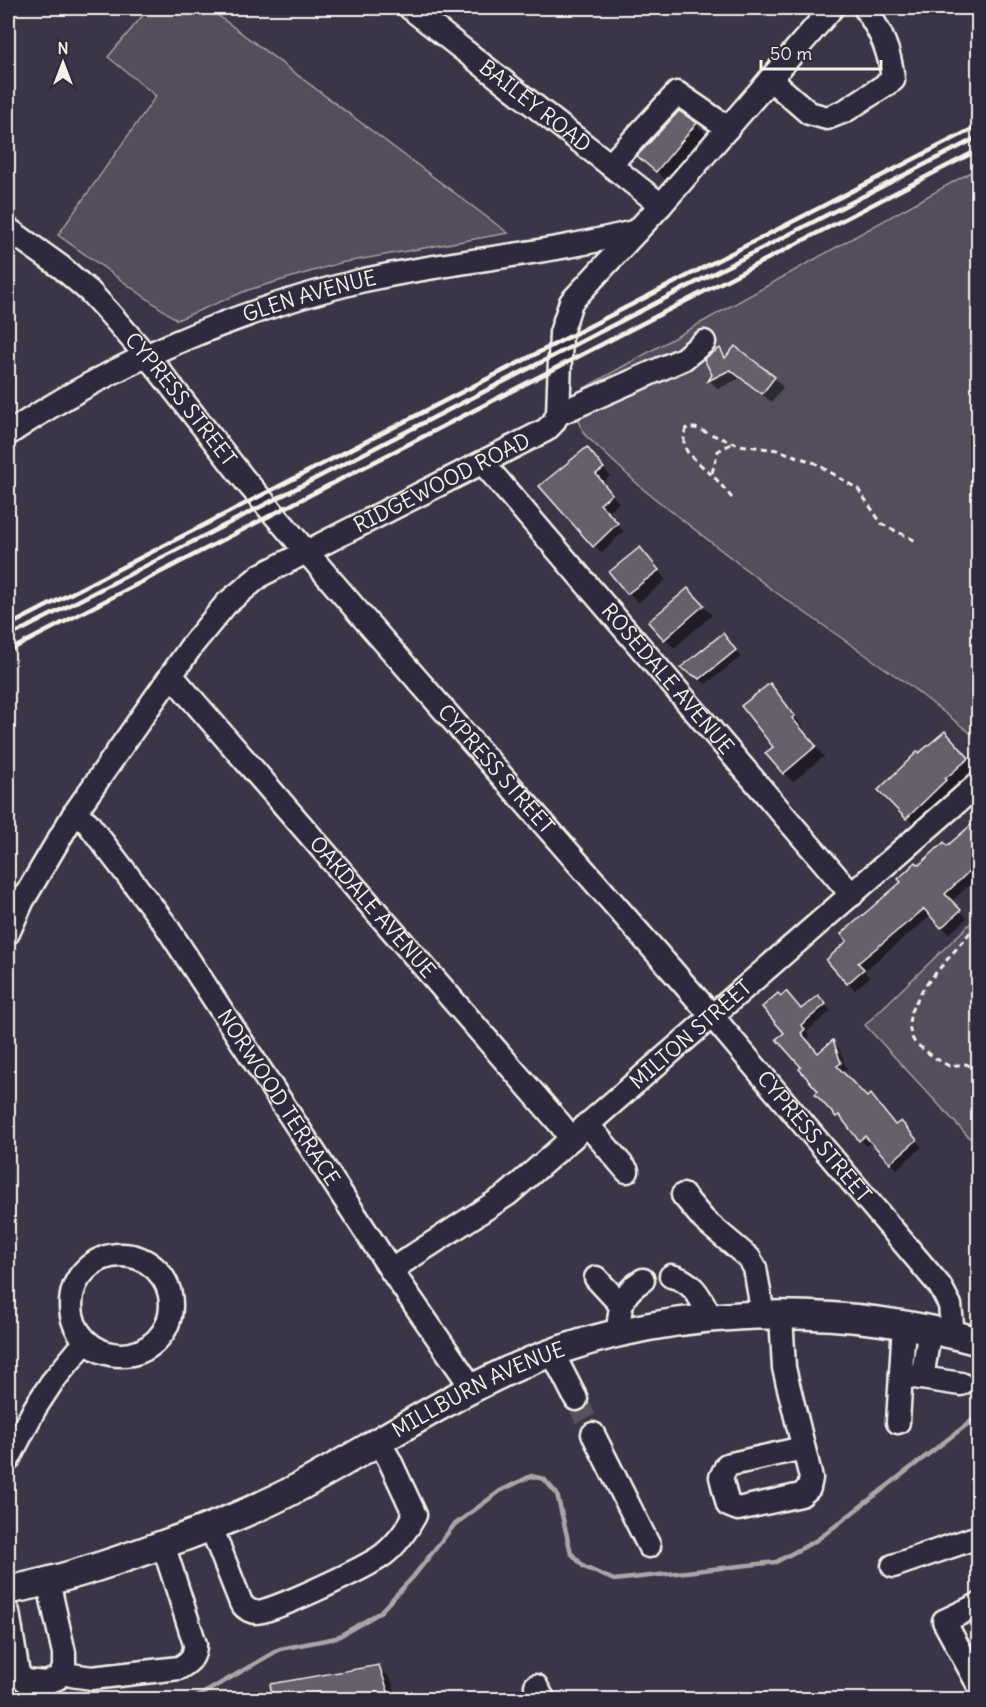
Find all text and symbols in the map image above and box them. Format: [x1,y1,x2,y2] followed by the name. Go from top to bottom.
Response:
[33,33,93,93] north arrow
[761,33,881,71] scale bar
[57,38,69,58] text: N
[770,42,812,65] text: 50 m
[474,54,597,158] street label: BAILEY ROAD
[239,264,379,328] street label: GLEN AVENUE
[119,327,243,471] street label: CYPRESS STREET
[349,426,534,539] street label: RIDGEWOOD ROAD
[596,598,740,760] street label: ROSEDALE AVENUE
[432,698,560,839] street label: CYPRESS STREET
[304,830,442,984] street label: OAKDALE AVENUE
[624,974,757,1095] street label: MILTON STREET
[211,1004,346,1191] street label: NORWOOD TERRACE
[751,1065,877,1207] street label: CYPRESS STREET
[387,1335,568,1444] street label: MILLBURN AVENUE

